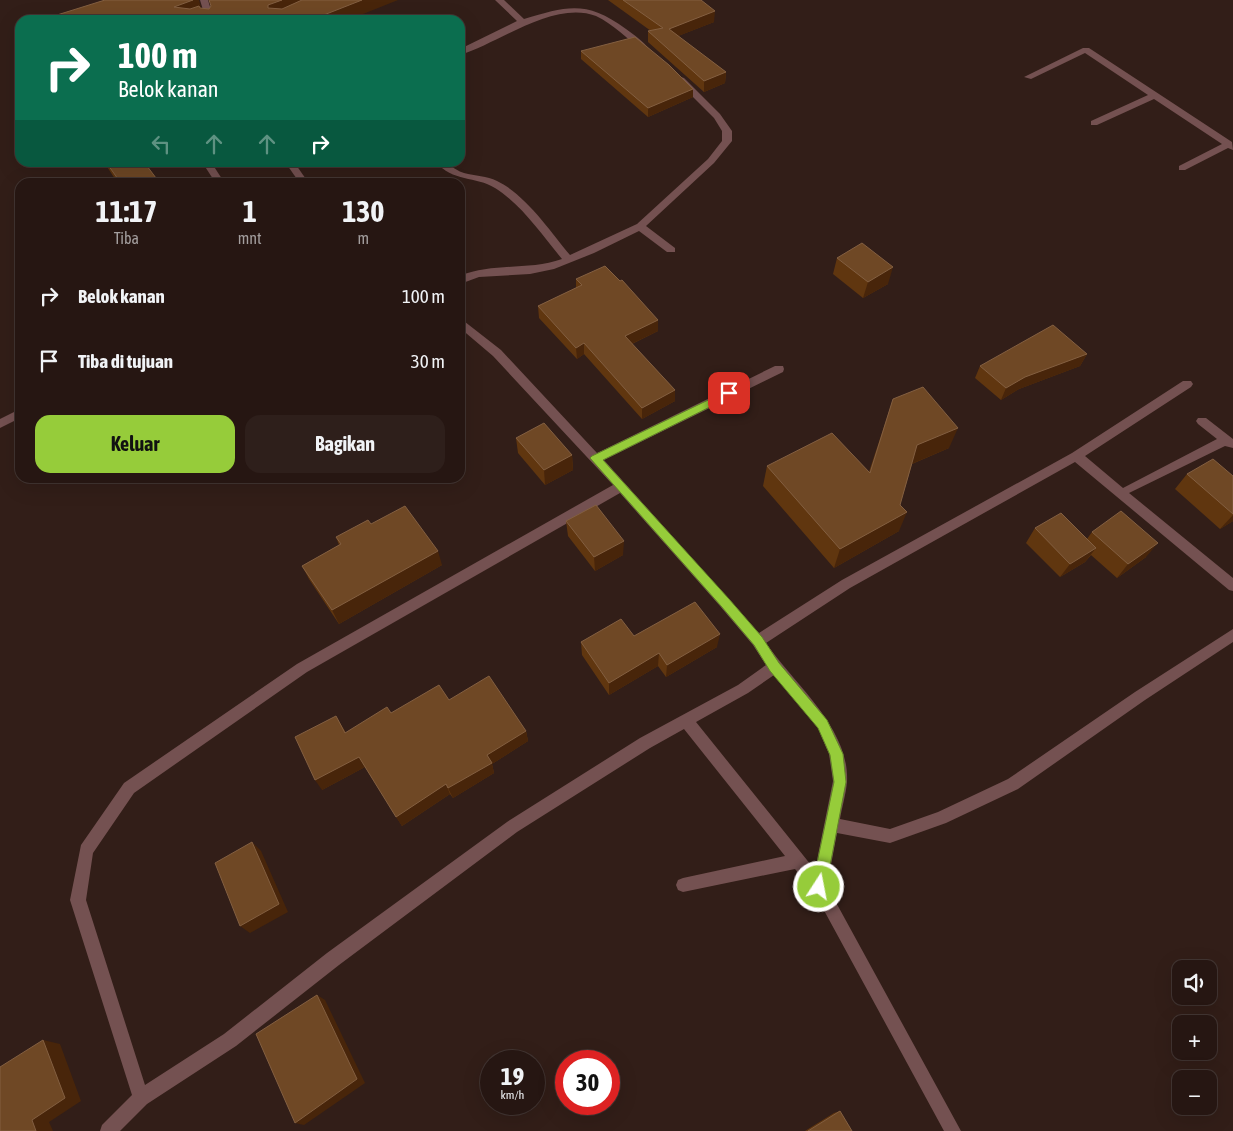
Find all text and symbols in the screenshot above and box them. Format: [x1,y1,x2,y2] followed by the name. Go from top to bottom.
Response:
[35,35,100,100] icon: right
[118,35,197,75] text: 100 m
[118,76,219,102] text: Belok kanan
[147,130,175,158] icon: left
[200,130,228,158] icon: ahead
[253,130,281,158] icon: ahead
[306,130,334,158] icon: right
[96,194,157,228] text: 11:17
[243,194,257,228] text: 1
[342,194,384,228] text: 130
[114,229,139,247] text: Tiba
[238,229,262,247] text: mnt
[358,229,369,247] text: m
[35,282,63,310] icon: right
[78,285,165,307] text: Belok kanan
[402,285,445,307] text: 100 m
[35,347,63,375] icon: arrive
[78,350,173,372] text: Tiba di tujuan
[411,350,445,372] text: 30 m
[708,372,750,414] pin
[715,379,743,407] icon: arrive
[35,415,235,473] button: Keluar
[245,415,445,473] button: Bagikan
[792,860,844,912] position arrow
[1172,960,1217,1115] map controls
[1172,960,1217,1005] button: sound
[1172,1015,1217,1060] button: +
[555,1050,620,1115] speed limit sign: 30
[501,1062,524,1090] text: 19
[1172,1070,1217,1115] button: −
[501,1088,524,1102] text: km/h

